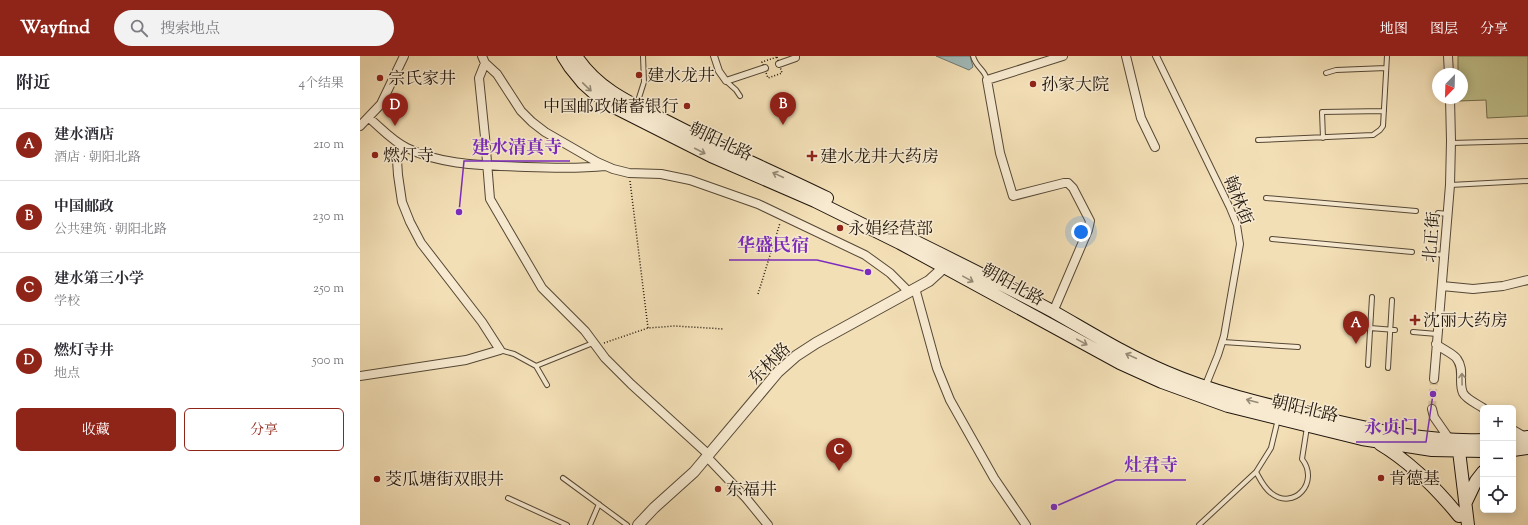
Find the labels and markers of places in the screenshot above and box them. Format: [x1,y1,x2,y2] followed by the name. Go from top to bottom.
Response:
[647,65,715,89] place label: 建水龙井
[388,68,456,92] place label: 宗氏家井
[634,70,644,80] marker: 建水龙井
[375,73,385,83] marker: 宗氏家井
[1041,74,1109,98] place label: 孙家大院
[1028,79,1038,89] marker: 孙家大院
[770,92,796,125] pin: B
[382,93,408,126] pin: D
[543,96,679,120] place label: 中国邮政储蓄银行
[682,101,692,111] marker: 中国邮政储蓄银行
[464,131,570,161] callout: 建水清真寺
[383,145,434,169] place label: 燃灯寺
[820,146,939,170] place label: 建水龙井大药房
[370,150,380,160] marker: 燃灯寺
[807,151,817,161] marker: 建水龙井大药房
[848,218,933,242] place label: 永娟经营部
[835,223,845,233] marker: 永娟经营部
[729,230,817,260] callout: 华盛民宿
[1423,310,1508,334] place label: 沈丽大药房
[1343,311,1369,344] pin: A
[1410,315,1420,325] marker: 沈丽大药房
[1356,412,1426,442] callout: 永贞门
[826,438,852,471] pin: C
[1116,450,1186,480] callout: 灶君寺
[1389,468,1440,492] place label: 肯德基
[385,469,504,493] place label: 茭瓜塘街双眼井
[1376,473,1386,483] marker: 肯德基
[372,474,382,484] marker: 茭瓜塘街双眼井
[726,479,777,503] place label: 东福井
[713,484,723,494] marker: 东福井

